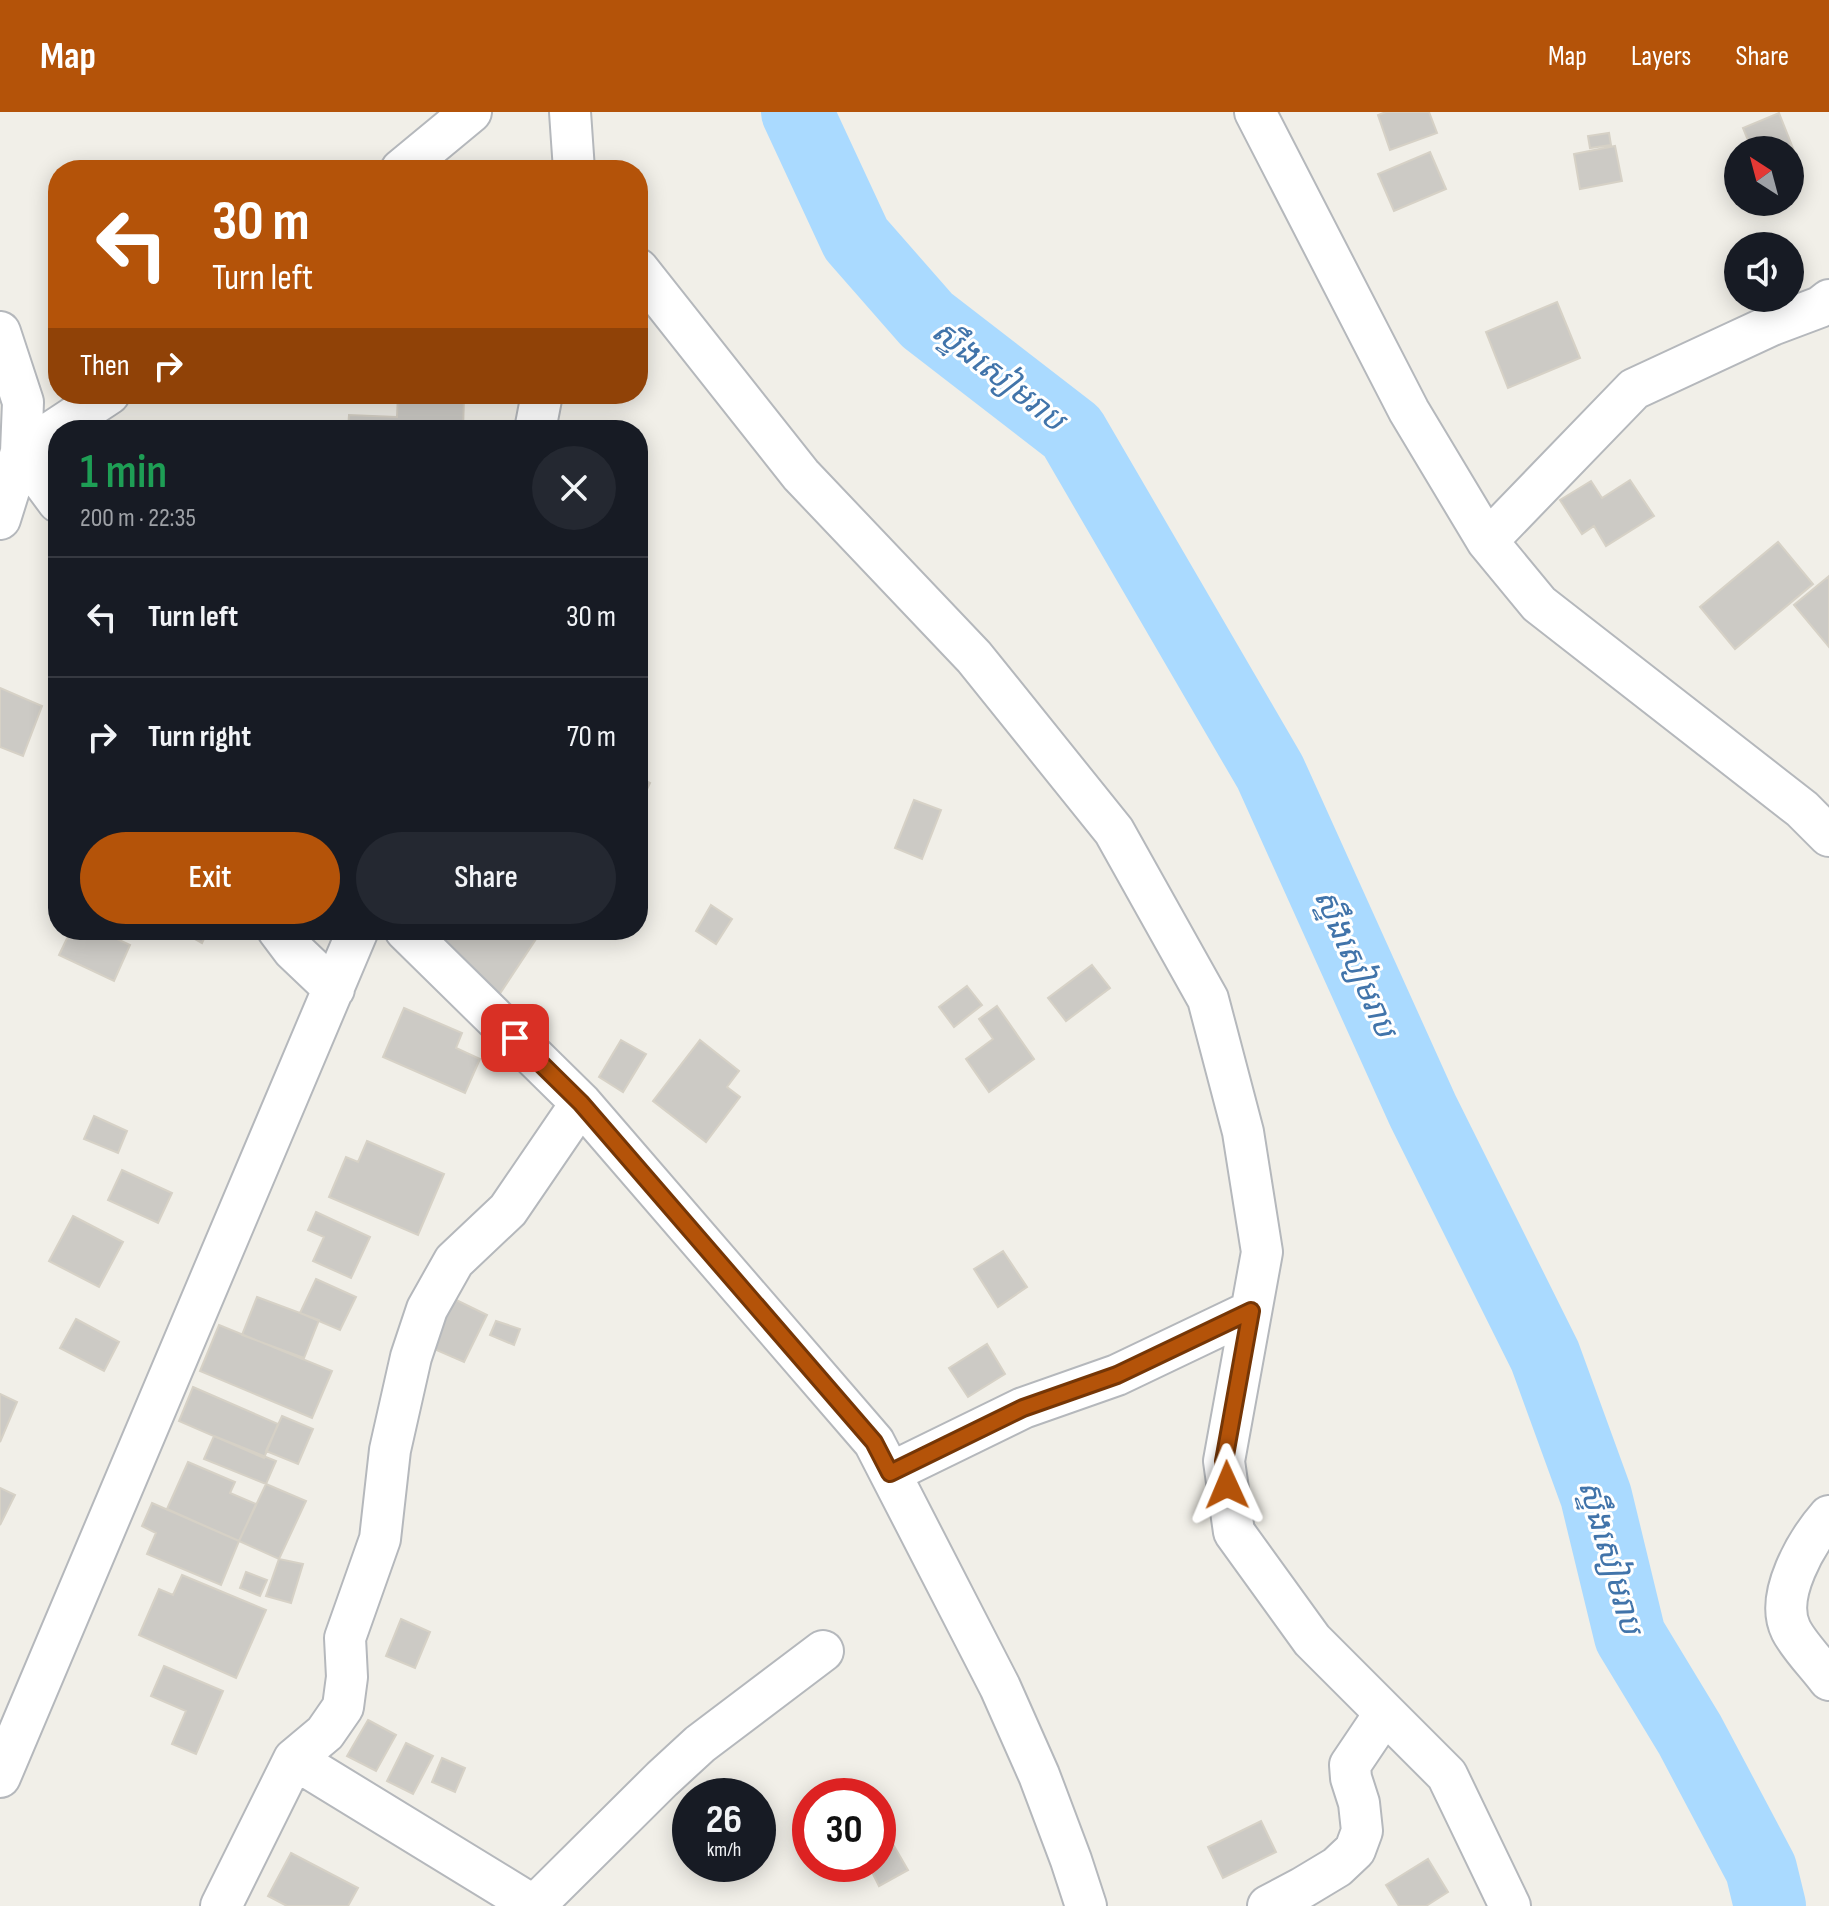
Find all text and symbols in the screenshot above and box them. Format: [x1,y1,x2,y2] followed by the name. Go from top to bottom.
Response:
[40,34,96,79] text: Map
[1548,40,1587,73] text: Map
[1631,40,1691,73] text: Layers
[1735,40,1789,73] text: Share
[1724,136,1804,216] north arrow
[1724,136,1804,312] map controls
[212,189,310,256] text: 30 m
[80,192,184,296] icon: left
[1724,232,1804,312] button: sound
[212,257,313,300] text: Turn left
[924,310,1076,442] water label: ស្ទឹងសៀមរាប
[146,344,190,388] icon: right
[80,348,130,384] text: Then
[80,444,167,501] text: 1 min
[532,446,616,530] button: close
[80,503,196,534] text: 200 m · 22:35
[80,595,124,639] icon: left
[148,599,238,635] text: Turn left
[566,599,616,635] text: 30 m
[80,715,124,759] icon: right
[148,719,251,755] text: Turn right
[567,719,616,755] text: 70 m
[80,832,340,924] button: Exit
[356,832,616,924] button: Share
[1305,882,1408,1046] water label: ស្ទឹងសៀមរាប
[481,1004,549,1072] pin
[493,1016,537,1060] icon: arrive
[1185,1443,1269,1527] position arrow
[1569,1475,1653,1642] water label: ស្ទឹងសៀមរាប
[792,1778,896,1882] speed limit sign: 30
[706,1796,742,1844] text: 26
[707,1838,741,1862] text: km/h

